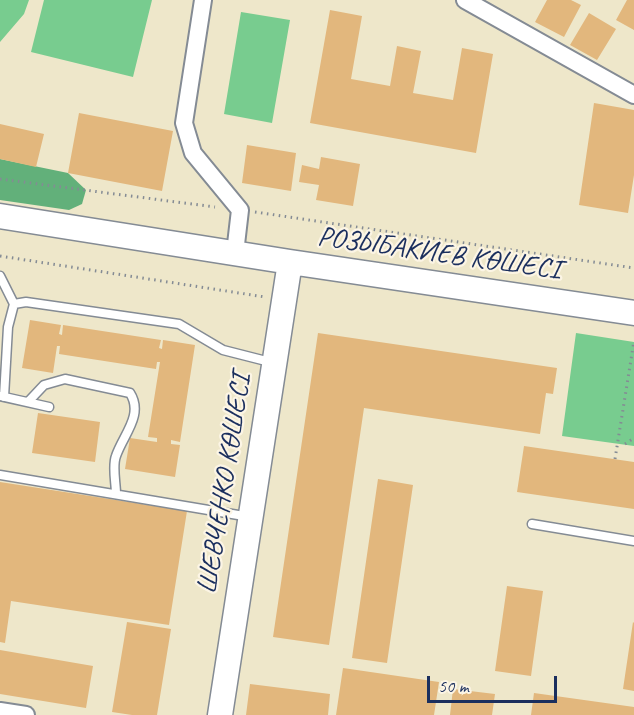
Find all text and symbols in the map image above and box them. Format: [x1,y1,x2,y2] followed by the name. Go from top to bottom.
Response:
[315,220,563,288] street label: РОЗЫБАКИЕВ КӨШЕСІ
[191,372,259,596] street label: ШЕВЧЕНКО КӨШЕСІ
[430,664,560,702] scale bar
[438,675,469,697] text: 50 m

